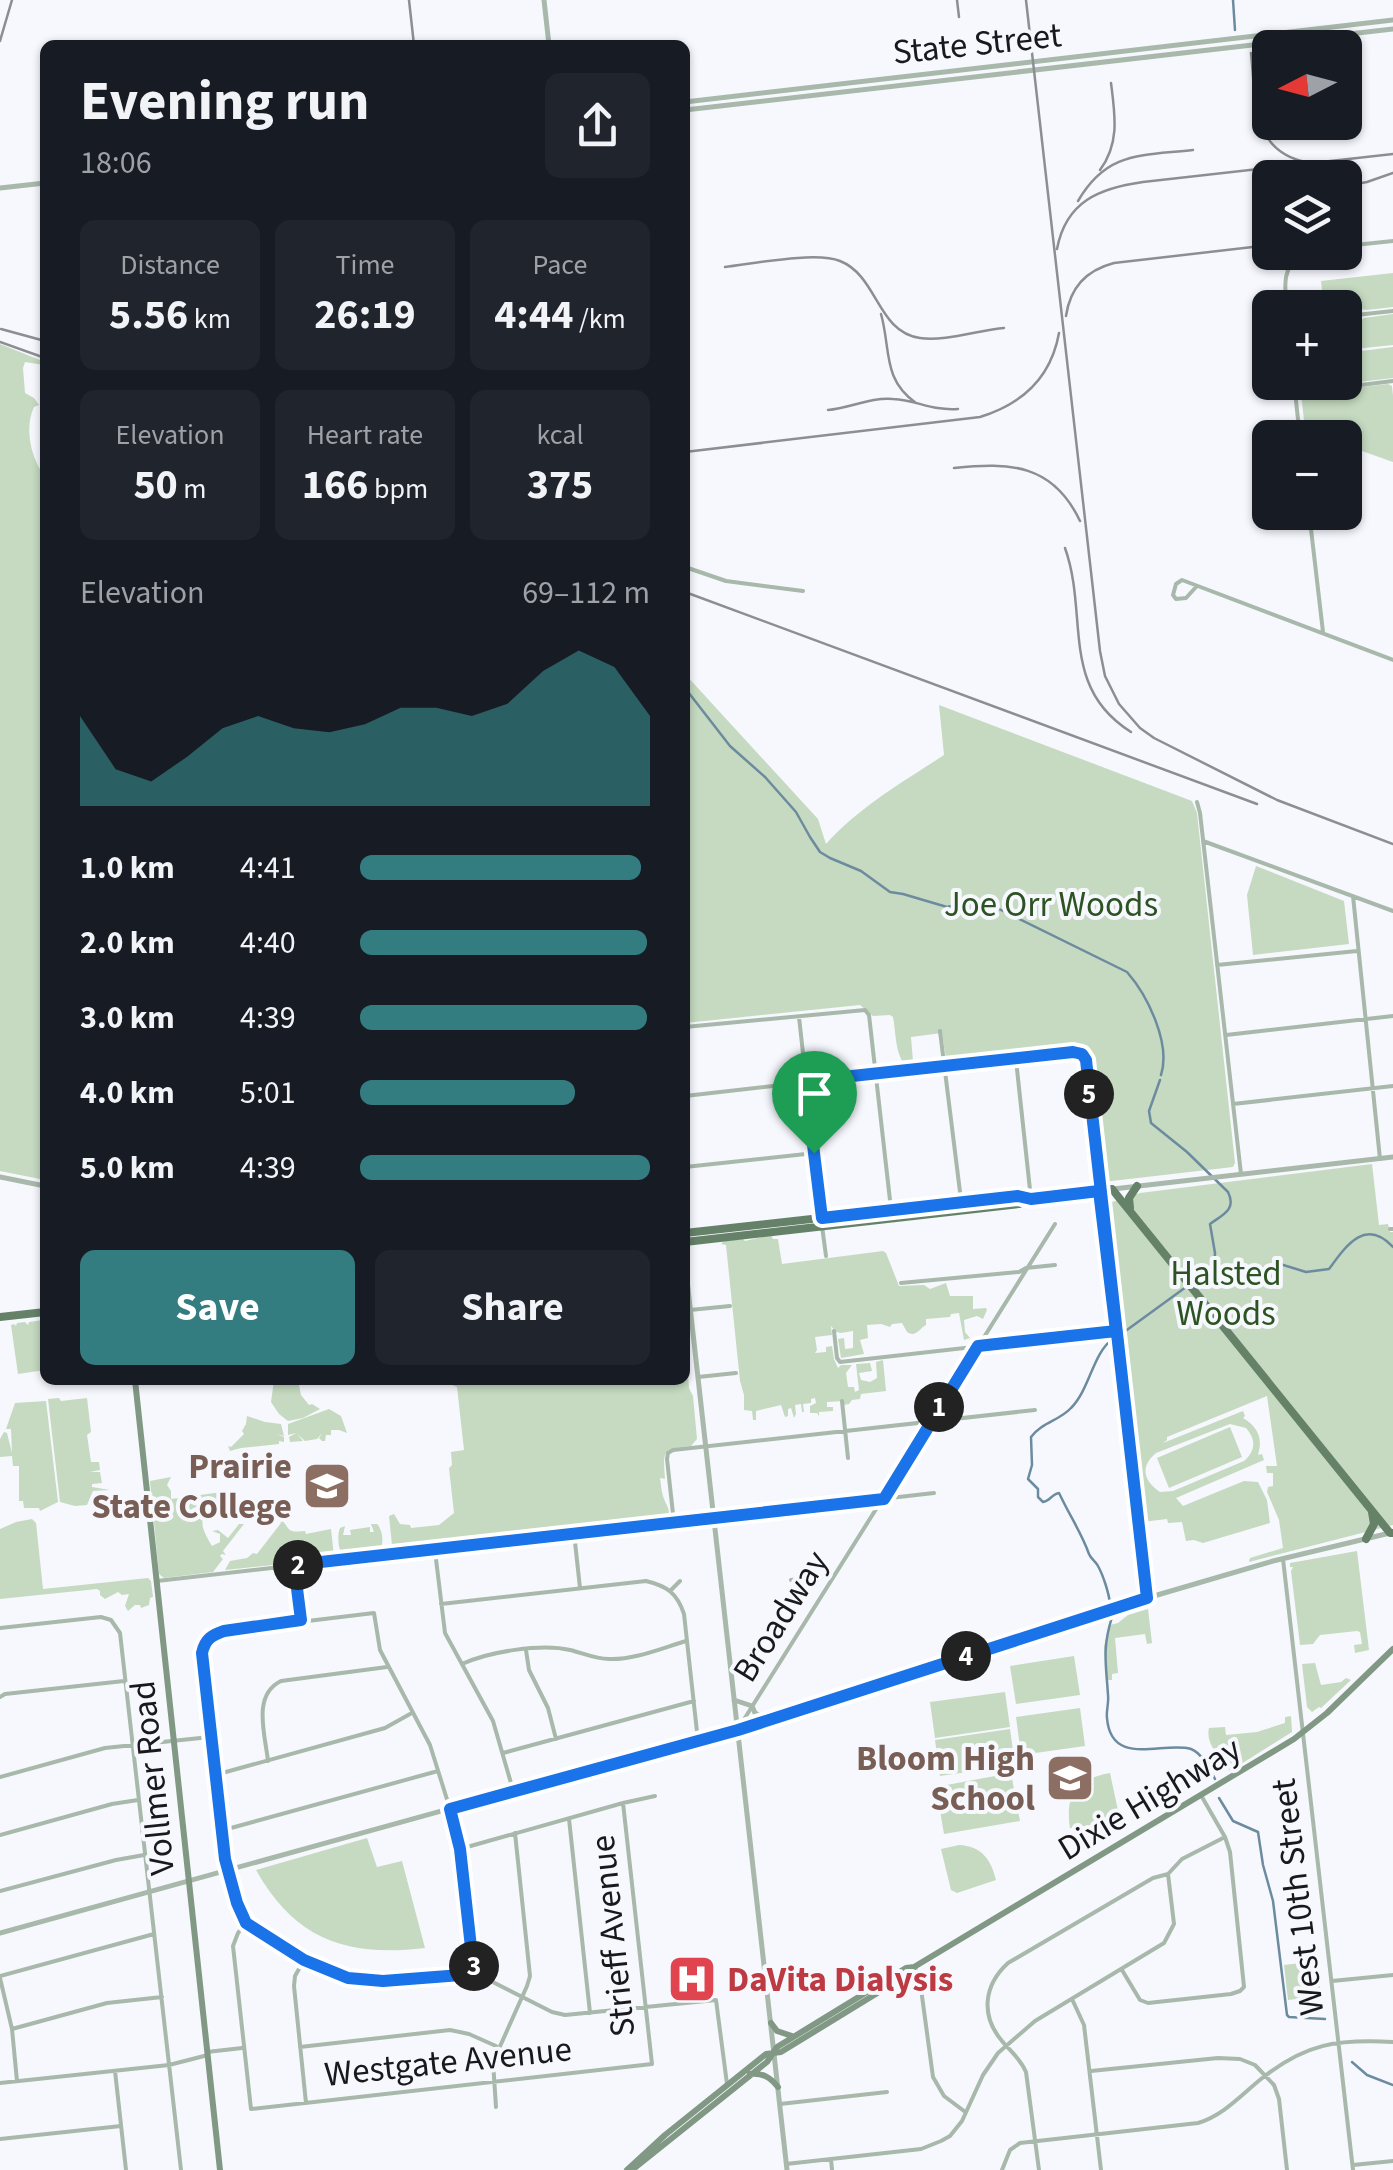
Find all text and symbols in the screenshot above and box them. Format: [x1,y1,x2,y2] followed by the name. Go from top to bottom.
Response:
[890,10,1064,78] street label: State Street
[1252,30,1362,140] north arrow
[1252,30,1362,530] map controls
[80,63,369,141] text: Evening run
[545,73,650,178] button: share
[80,140,152,186] text: 18:06
[1252,160,1362,270] button: layers
[120,245,220,285] text: Distance
[336,245,395,285] text: Time
[533,245,587,285] text: Pace
[109,285,188,345] text: 5.56
[314,285,416,345] text: 26:19
[494,285,573,345] text: 4:44
[1252,290,1362,400] button: +
[188,299,231,339] text: km
[573,299,626,339] text: /km
[115,415,225,455] text: Elevation
[307,415,423,455] text: Heart rate
[536,415,584,455] text: kcal
[1252,420,1362,530] button: −
[133,455,178,515] text: 50
[302,455,368,515] text: 166
[527,455,593,515] text: 375
[178,469,207,509] text: m
[368,469,428,509] text: bpm
[80,570,205,616] text: Elevation
[522,570,650,616] text: 69–112 m
[80,845,175,891] text: 1.0 km
[240,845,296,891] text: 4:41
[944,880,1158,930] park label: Joe Orr Woods
[80,920,175,966] text: 2.0 km
[240,920,296,966] text: 4:40
[80,995,175,1041] text: 3.0 km
[240,995,296,1041] text: 4:39
[772,1051,857,1154] pin
[787,1066,842,1121] icon: arrive
[1064,1069,1114,1119] pin: 5
[80,1070,175,1116] text: 4.0 km
[240,1070,296,1116] text: 5:01
[1082,1074,1096,1114] text: 5
[80,1145,175,1191] text: 5.0 km
[240,1145,296,1191] text: 4:39
[1170,1249,1282,1339] park label: Halsted Woods
[80,1250,355,1365] button: Save
[375,1250,650,1365] button: Share
[914,1382,964,1432] pin: 1
[932,1387,946,1427] text: 1
[91,1442,292,1532] place label: Prairie State College
[301,1460,353,1512] school or university icon: Prairie State College
[273,1540,323,1590] pin: 2
[721,1541,841,1692] street label: Broadway
[291,1545,305,1585] text: 2
[941,1631,991,1681] pin: 4
[959,1636,973,1676] text: 4
[118,1678,188,1877] street label: Vollmer Road
[1049,1724,1251,1873] street label: Dixie Highway
[856,1734,1035,1824] place label: Bloom High School
[1044,1752,1096,1804] school or university icon: Bloom High School
[1259,1776,1337,2018] street label: West 10th Street
[578,1832,648,2039] street label: Strieff Avenue
[449,1941,499,1991] pin: 3
[467,1946,481,1986] text: 3
[666,1953,718,2005] hospital icon: DaVita Dialysis
[727,1955,953,2005] place label: DaVita Dialysis
[322,2024,574,2100] street label: Westgate Avenue

